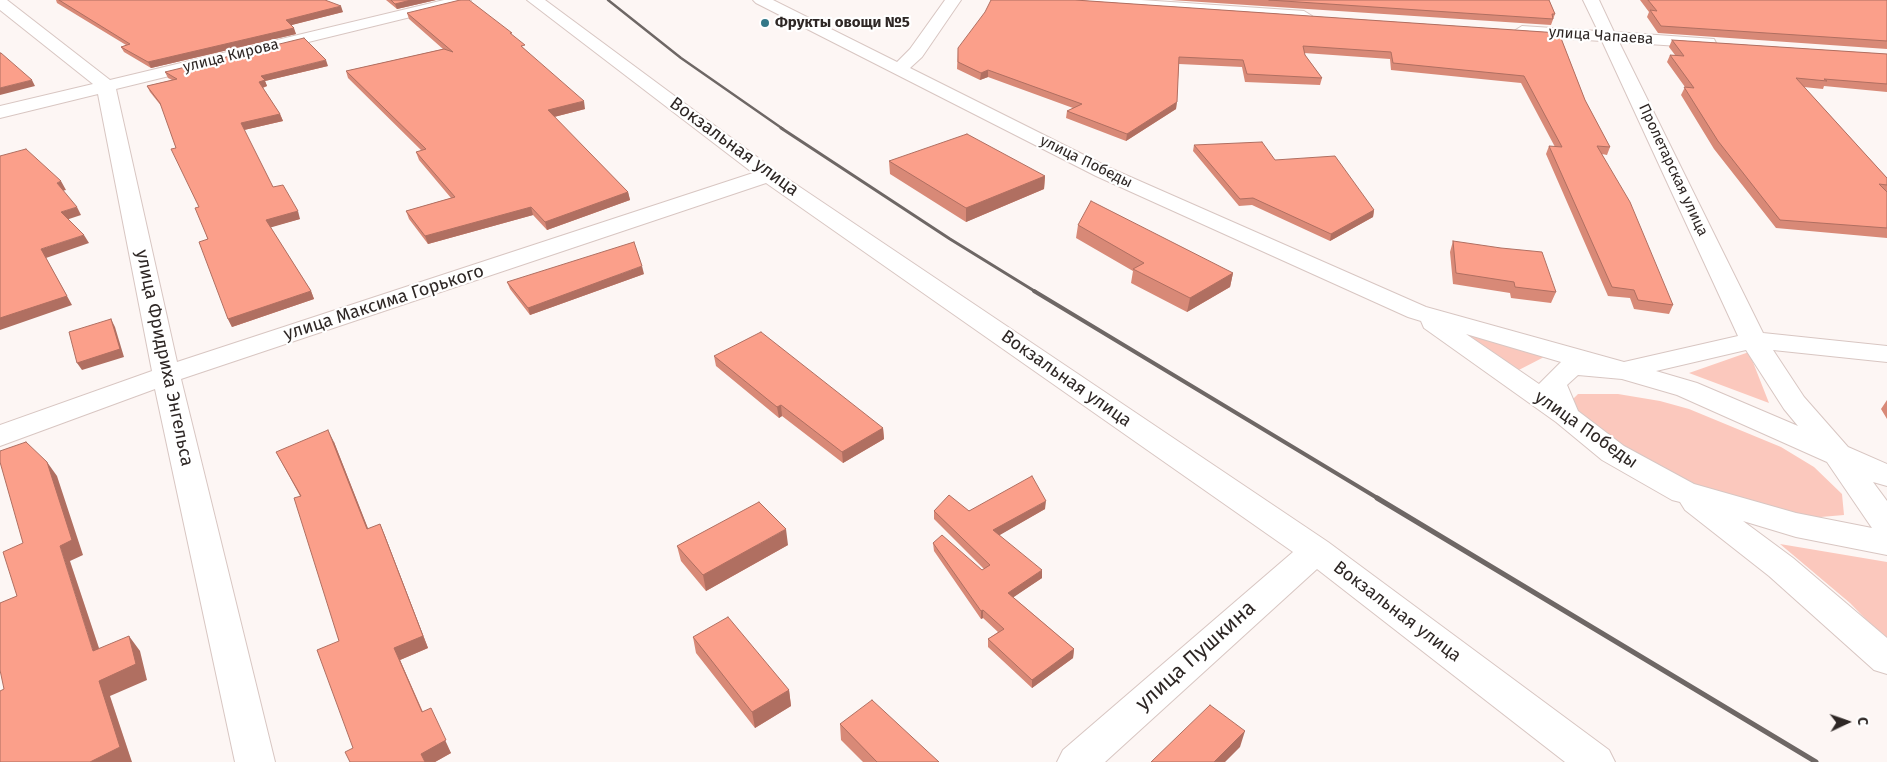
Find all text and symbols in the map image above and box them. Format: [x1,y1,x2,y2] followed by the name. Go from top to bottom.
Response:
[775,14,910,32] place label: Фрукты овощи №5
[759,17,771,29] marker: Фрукты овощи №5
[1548,23,1654,49] street label: улица Чапаева
[181,35,281,77] street label: улица Кирова
[665,93,803,201] street label: Вокзальная улица
[1634,101,1712,239] street label: Пролетарская улица
[1037,132,1135,192] street label: улица Победы
[130,248,198,468] street label: улица Фридриха Энгельса
[281,260,487,346] street label: улица Максима Горького
[997,326,1135,432] street label: Вокзальная улица
[1530,386,1642,474] street label: улица Победы
[1329,557,1465,667] street label: Вокзальная улица
[1131,596,1261,716] street label: улица Пушкина
[1822,697,1872,747] north arrow
[1854,717,1871,726] text: С

